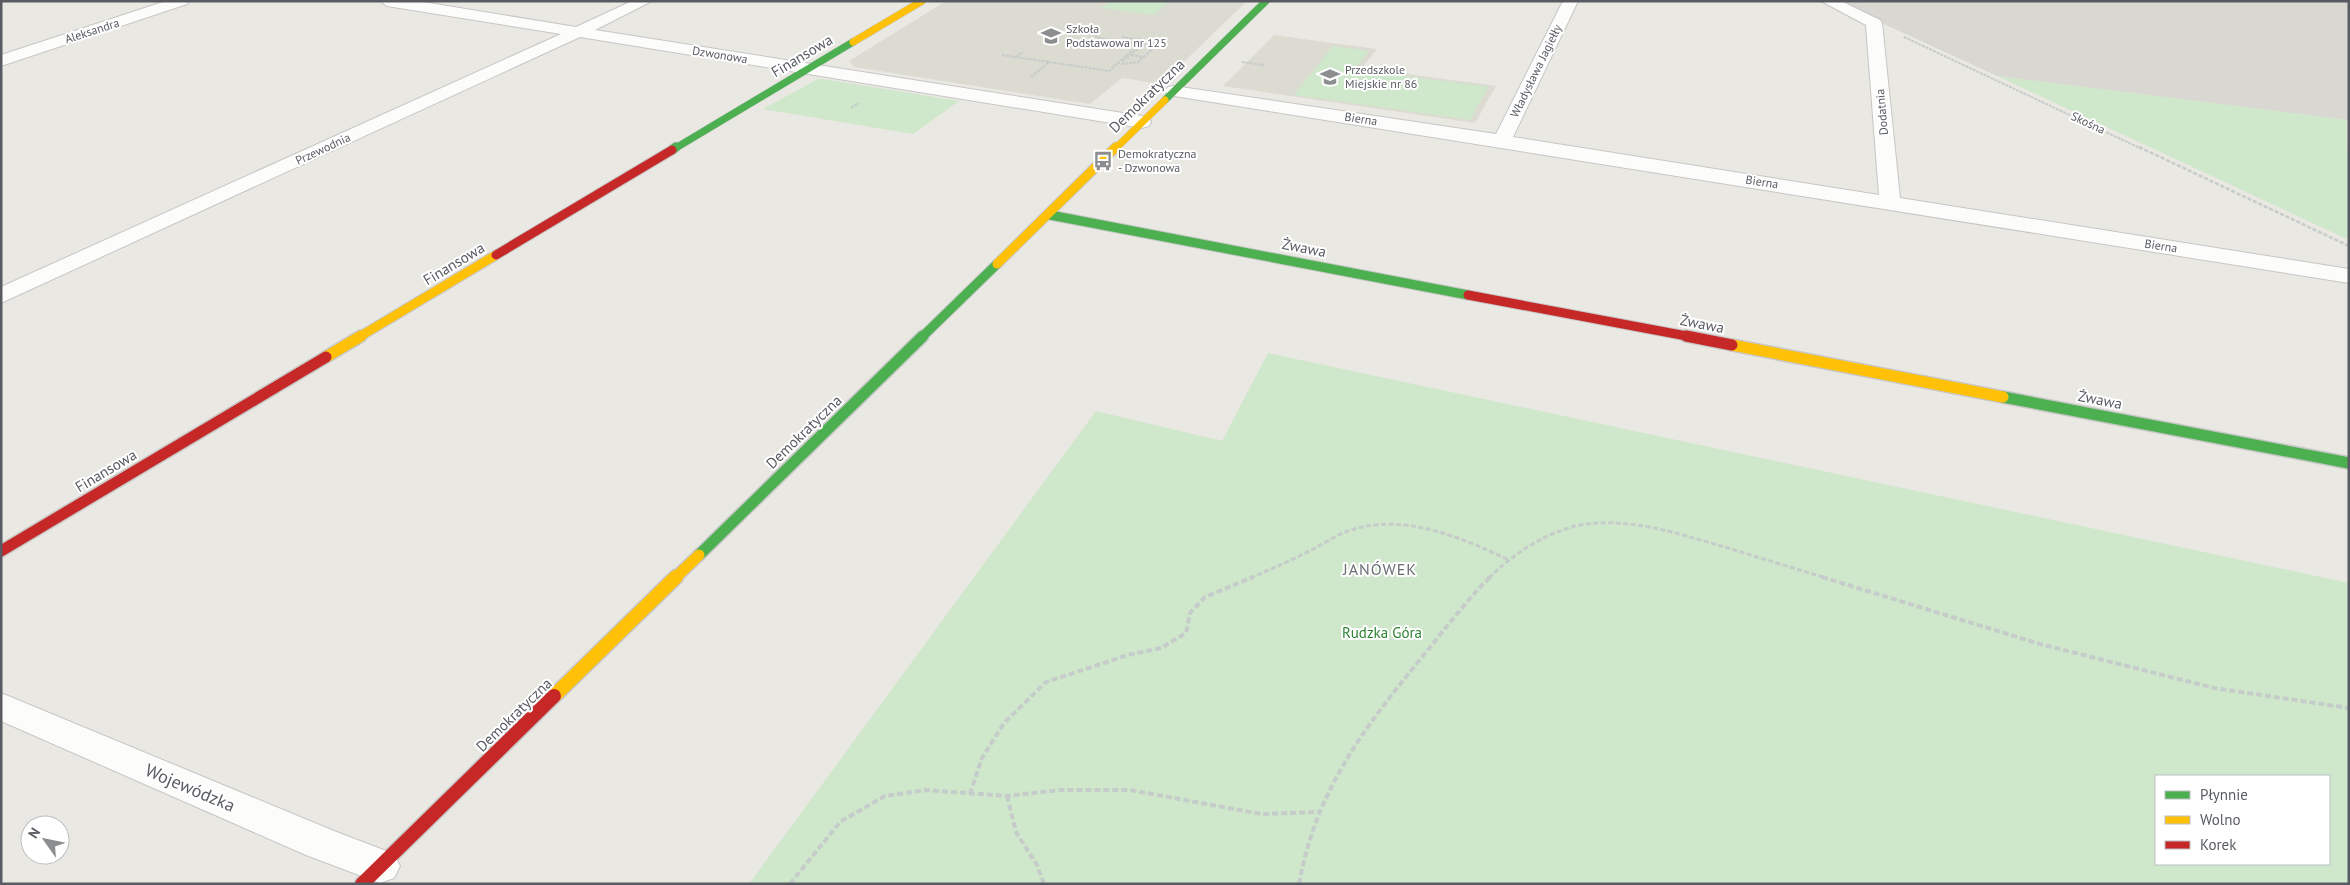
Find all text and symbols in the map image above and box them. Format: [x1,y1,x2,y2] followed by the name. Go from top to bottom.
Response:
[63,15,121,46] street label: Aleksandra
[1066,21,1167,50] place label: Szkoła Podstawowa nr 125
[1507,21,1565,120] street label: Władysława Jagiełły
[1040,25,1062,47] school or university icon: Szkoła Podstawowa nr 125
[768,30,836,81] street label: Finansowa
[691,43,749,66] street label: Dzwonowa
[1105,55,1189,137] street label: Demokratyczna
[1345,62,1417,91] place label: Przedszkole Miejskie nr 86
[1319,66,1341,88] school or university icon: Przedszkole Miejskie nr 86
[1872,88,1891,136] street label: Dodatnia
[2069,108,2108,137] street label: Skośna
[1344,109,1379,128] street label: Bierna
[293,129,353,168] street label: Przewodnia
[1118,146,1197,175] place label: Demokratyczna - Dzwonowa
[1092,150,1114,172] bus stop icon: Demokratyczna - Dzwonowa
[1745,172,1780,191] street label: Bierna
[1280,234,1328,261] street label: Żwawa
[2144,236,2179,255] street label: Bierna
[420,238,488,289] street label: Finansowa
[1678,310,1726,337] street label: Żwawa
[2076,386,2124,413] street label: Żwawa
[762,391,846,473] street label: Demokratyczna
[72,445,140,496] street label: Finansowa
[1342,559,1417,579] district label: JANÓWEK
[1342,623,1422,642] park label: Rudzka Góra
[472,674,556,756] street label: Demokratyczna
[142,758,239,817] street label: Wojewódzka
[2155,775,2330,865] legend
[2200,785,2248,804] text: Płynnie
[2200,810,2240,829] text: Wolno
[20,815,70,865] north arrow
[24,824,44,842] text: N
[2200,835,2237,854] text: Korek

